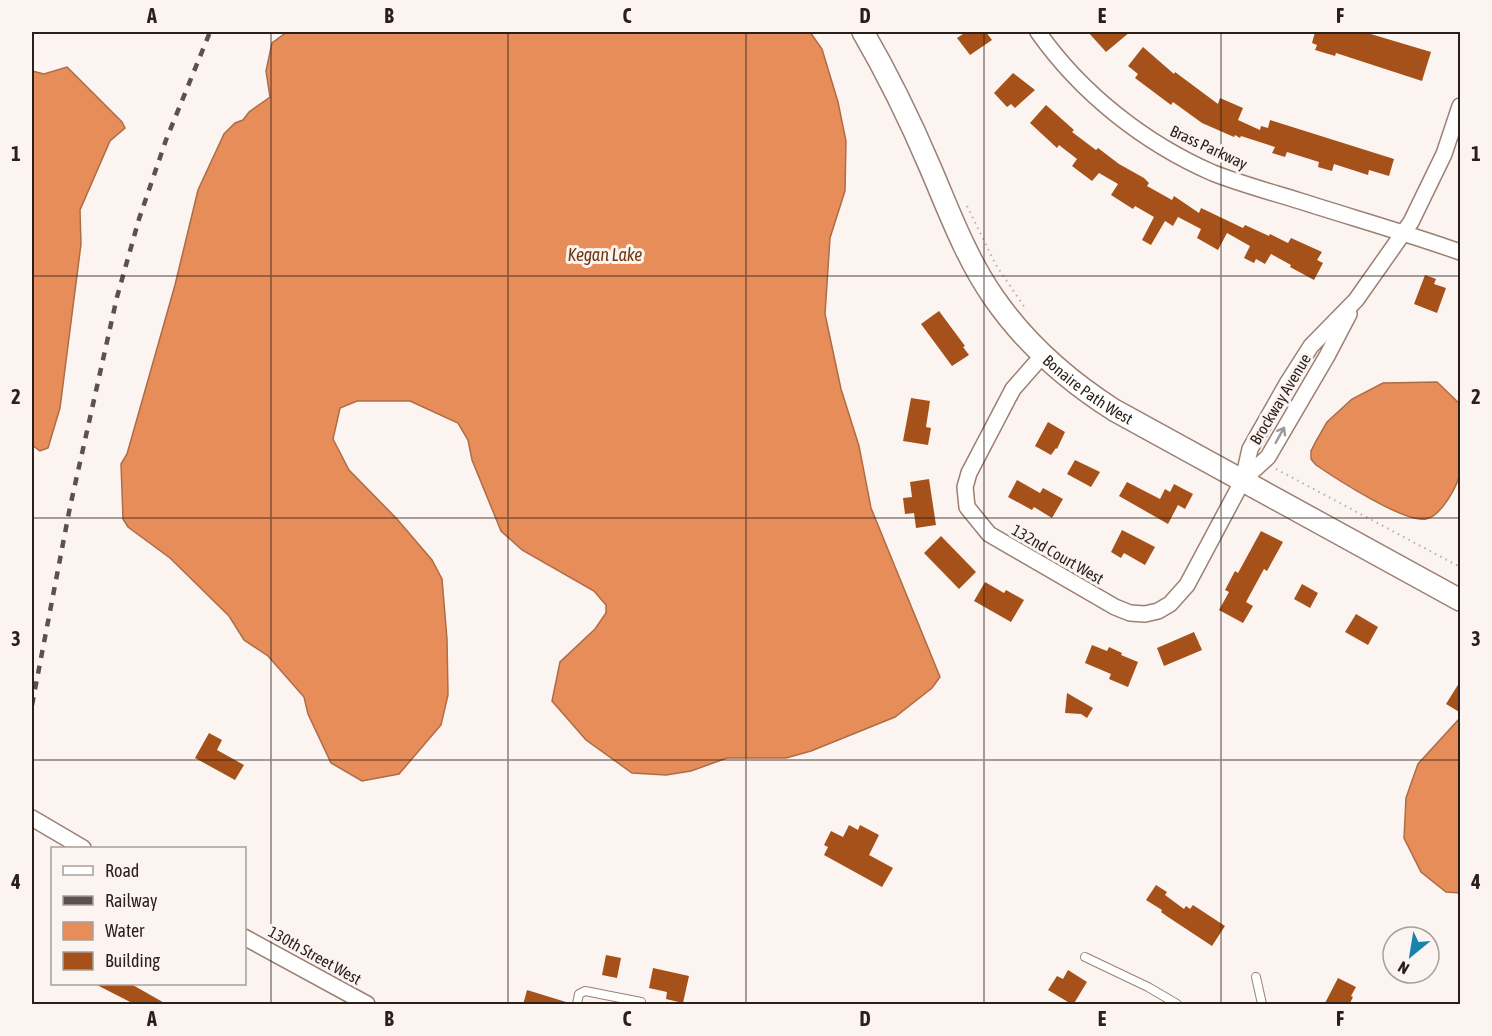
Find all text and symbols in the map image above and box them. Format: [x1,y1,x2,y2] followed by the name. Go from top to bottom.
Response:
[146,4,157,27] text: A
[384,4,394,27] text: B
[623,4,632,27] text: C
[859,4,871,27] text: D
[1098,4,1107,27] text: E
[1336,4,1344,27] text: F
[1167,121,1251,174] street label: Brass Parkway
[11,142,21,165] text: 1
[1471,142,1481,165] text: 1
[567,244,643,265] water label: Kegan Lake
[1246,350,1315,448] street label: Brockway Avenue
[1040,351,1136,428] street label: Bonaire Path West
[11,385,21,408] text: 2
[1471,385,1481,408] text: 2
[1274,427,1286,444] one-way arrow
[1009,521,1107,588] street label: 132nd Court West
[11,627,21,650] text: 3
[1471,627,1481,650] text: 3
[51,847,246,985] legend
[105,860,139,881] text: Road
[10,870,21,893] text: 4
[1470,870,1481,893] text: 4
[105,890,157,911] text: Railway
[105,920,145,941] text: Water
[266,922,365,988] street label: 130th Street West
[1381,925,1441,985] north arrow
[105,950,160,971] text: Building
[1395,958,1412,978] text: N
[146,1007,157,1030] text: A
[384,1007,394,1030] text: B
[623,1007,632,1030] text: C
[859,1007,871,1030] text: D
[1098,1007,1107,1030] text: E
[1336,1007,1344,1030] text: F

